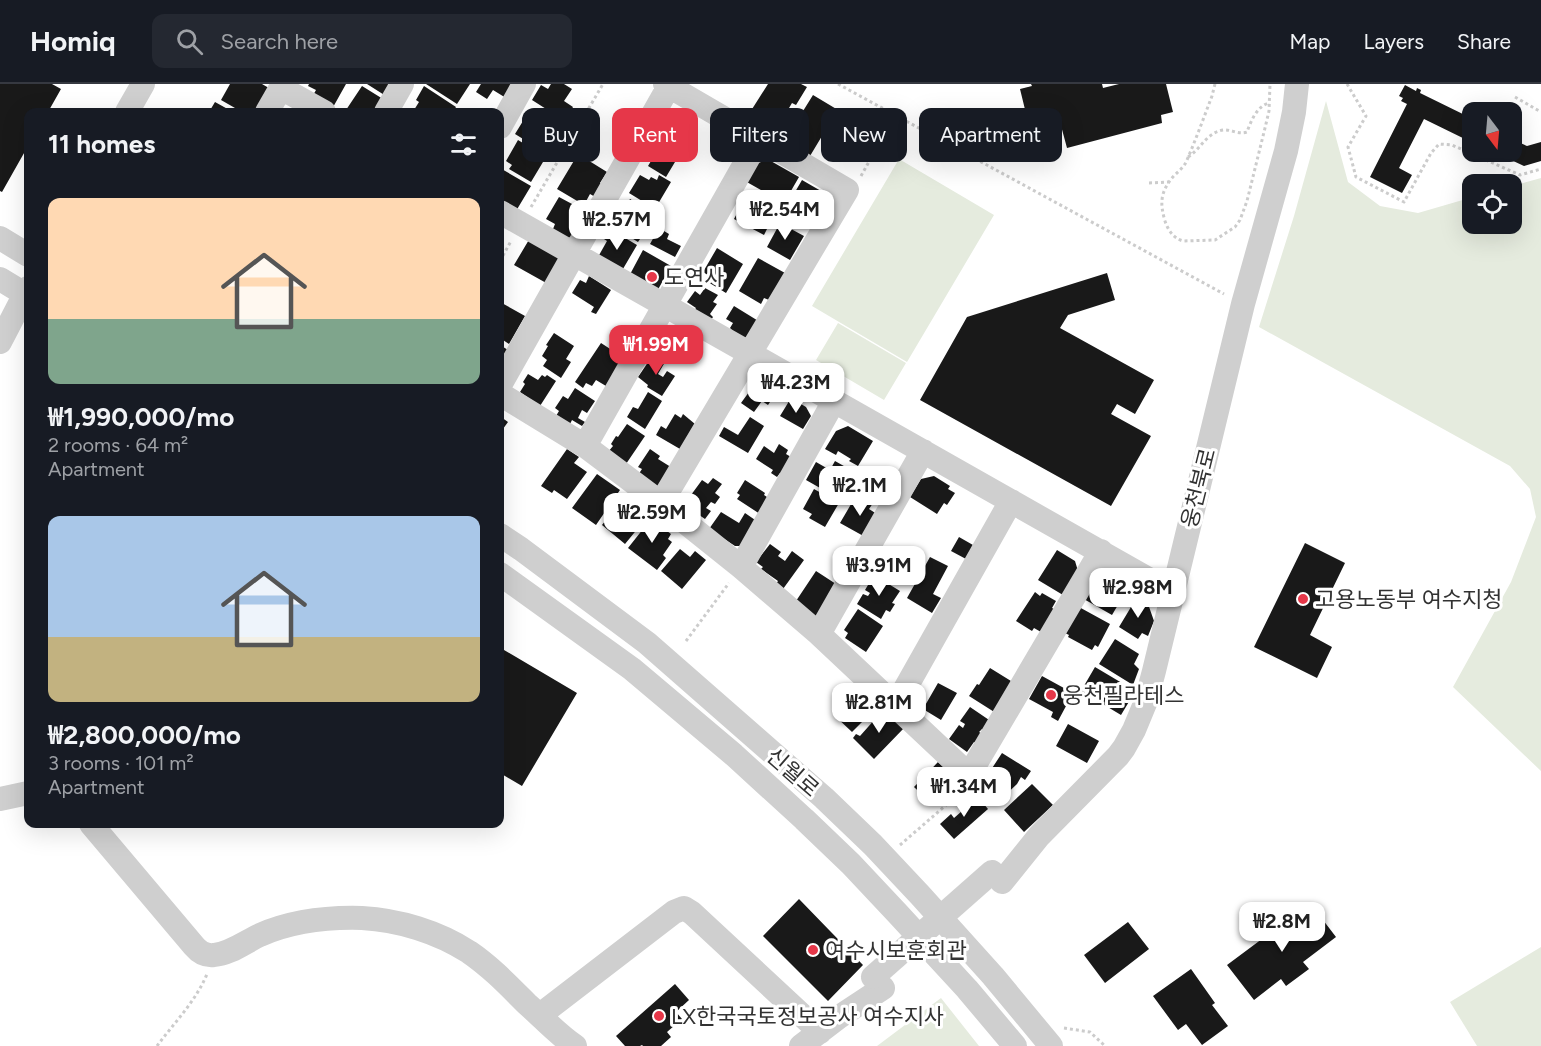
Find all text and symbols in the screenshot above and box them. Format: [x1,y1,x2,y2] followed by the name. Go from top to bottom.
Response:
[152,14,572,68] search box
[30,24,116,58] text: Homiq
[173,25,206,58] icon: search
[221,28,338,55] text: Search here
[1290,29,1330,54] text: Map
[1363,29,1424,54] text: Layers
[1457,29,1511,54] text: Share
[1462,102,1522,162] north arrow
[1462,102,1522,234] map controls
[522,108,600,162] chip: Buy
[612,108,698,162] chip: Rent
[710,108,809,162] chip: Filters
[821,108,907,162] chip: New
[919,108,1062,162] chip: Apartment
[48,128,155,160] text: 11 homes
[447,128,480,161] icon: filters
[1462,174,1522,234] button: locate
[736,190,834,241] pin: ₩2.54M
[750,197,820,221] text: ₩2.54M
[568,200,666,251] pin: ₩2.57M
[583,207,651,231] text: ₩2.57M
[210,237,318,345] icon: home
[664,264,725,291] place label: 도연사
[645,270,659,284] marker: 도연사
[607,325,705,376] pin: ₩1.99M
[623,332,689,356] text: ₩1.99M
[747,363,845,414] pin: ₩4.23M
[761,370,831,394] text: ₩4.23M
[48,401,234,433] text: ₩1,990,000/mo
[48,433,188,457] text: 2 rooms · 64 m²
[1176,446,1221,531] street label: 웅천북로
[48,457,145,481] text: Apartment
[818,466,902,517] pin: ₩2.1M
[833,473,887,497] text: ₩2.1M
[603,493,701,544] pin: ₩2.59M
[618,500,686,524] text: ₩2.59M
[830,546,928,597] pin: ₩3.91M
[846,553,912,577] text: ₩3.91M
[210,555,318,663] icon: home
[1089,568,1187,619] pin: ₩2.98M
[1103,575,1173,599] text: ₩2.98M
[1315,586,1503,613] place label: 고용노동부 여수지청
[1296,592,1310,606] marker: 고용노동부 여수지청
[1063,682,1184,709] place label: 웅천필라테스
[830,683,928,734] pin: ₩2.81M
[1044,688,1058,702] marker: 웅천필라테스
[846,690,912,714] text: ₩2.81M
[48,719,241,751] text: ₩2,800,000/mo
[761,742,824,802] street label: 신월로
[48,751,194,775] text: 3 rooms · 101 m²
[915,767,1013,818] pin: ₩1.34M
[931,774,997,798] text: ₩1.34M
[48,775,145,799] text: Apartment
[1240,902,1324,953] pin: ₩2.8M
[1253,909,1311,933] text: ₩2.8M
[825,937,967,964] place label: 여수시보훈회관
[806,943,820,957] marker: 여수시보훈회관
[671,1003,944,1030] place label: LX한국국토정보공사 여수지사
[652,1009,666,1023] marker: LX한국국토정보공사 여수지사

